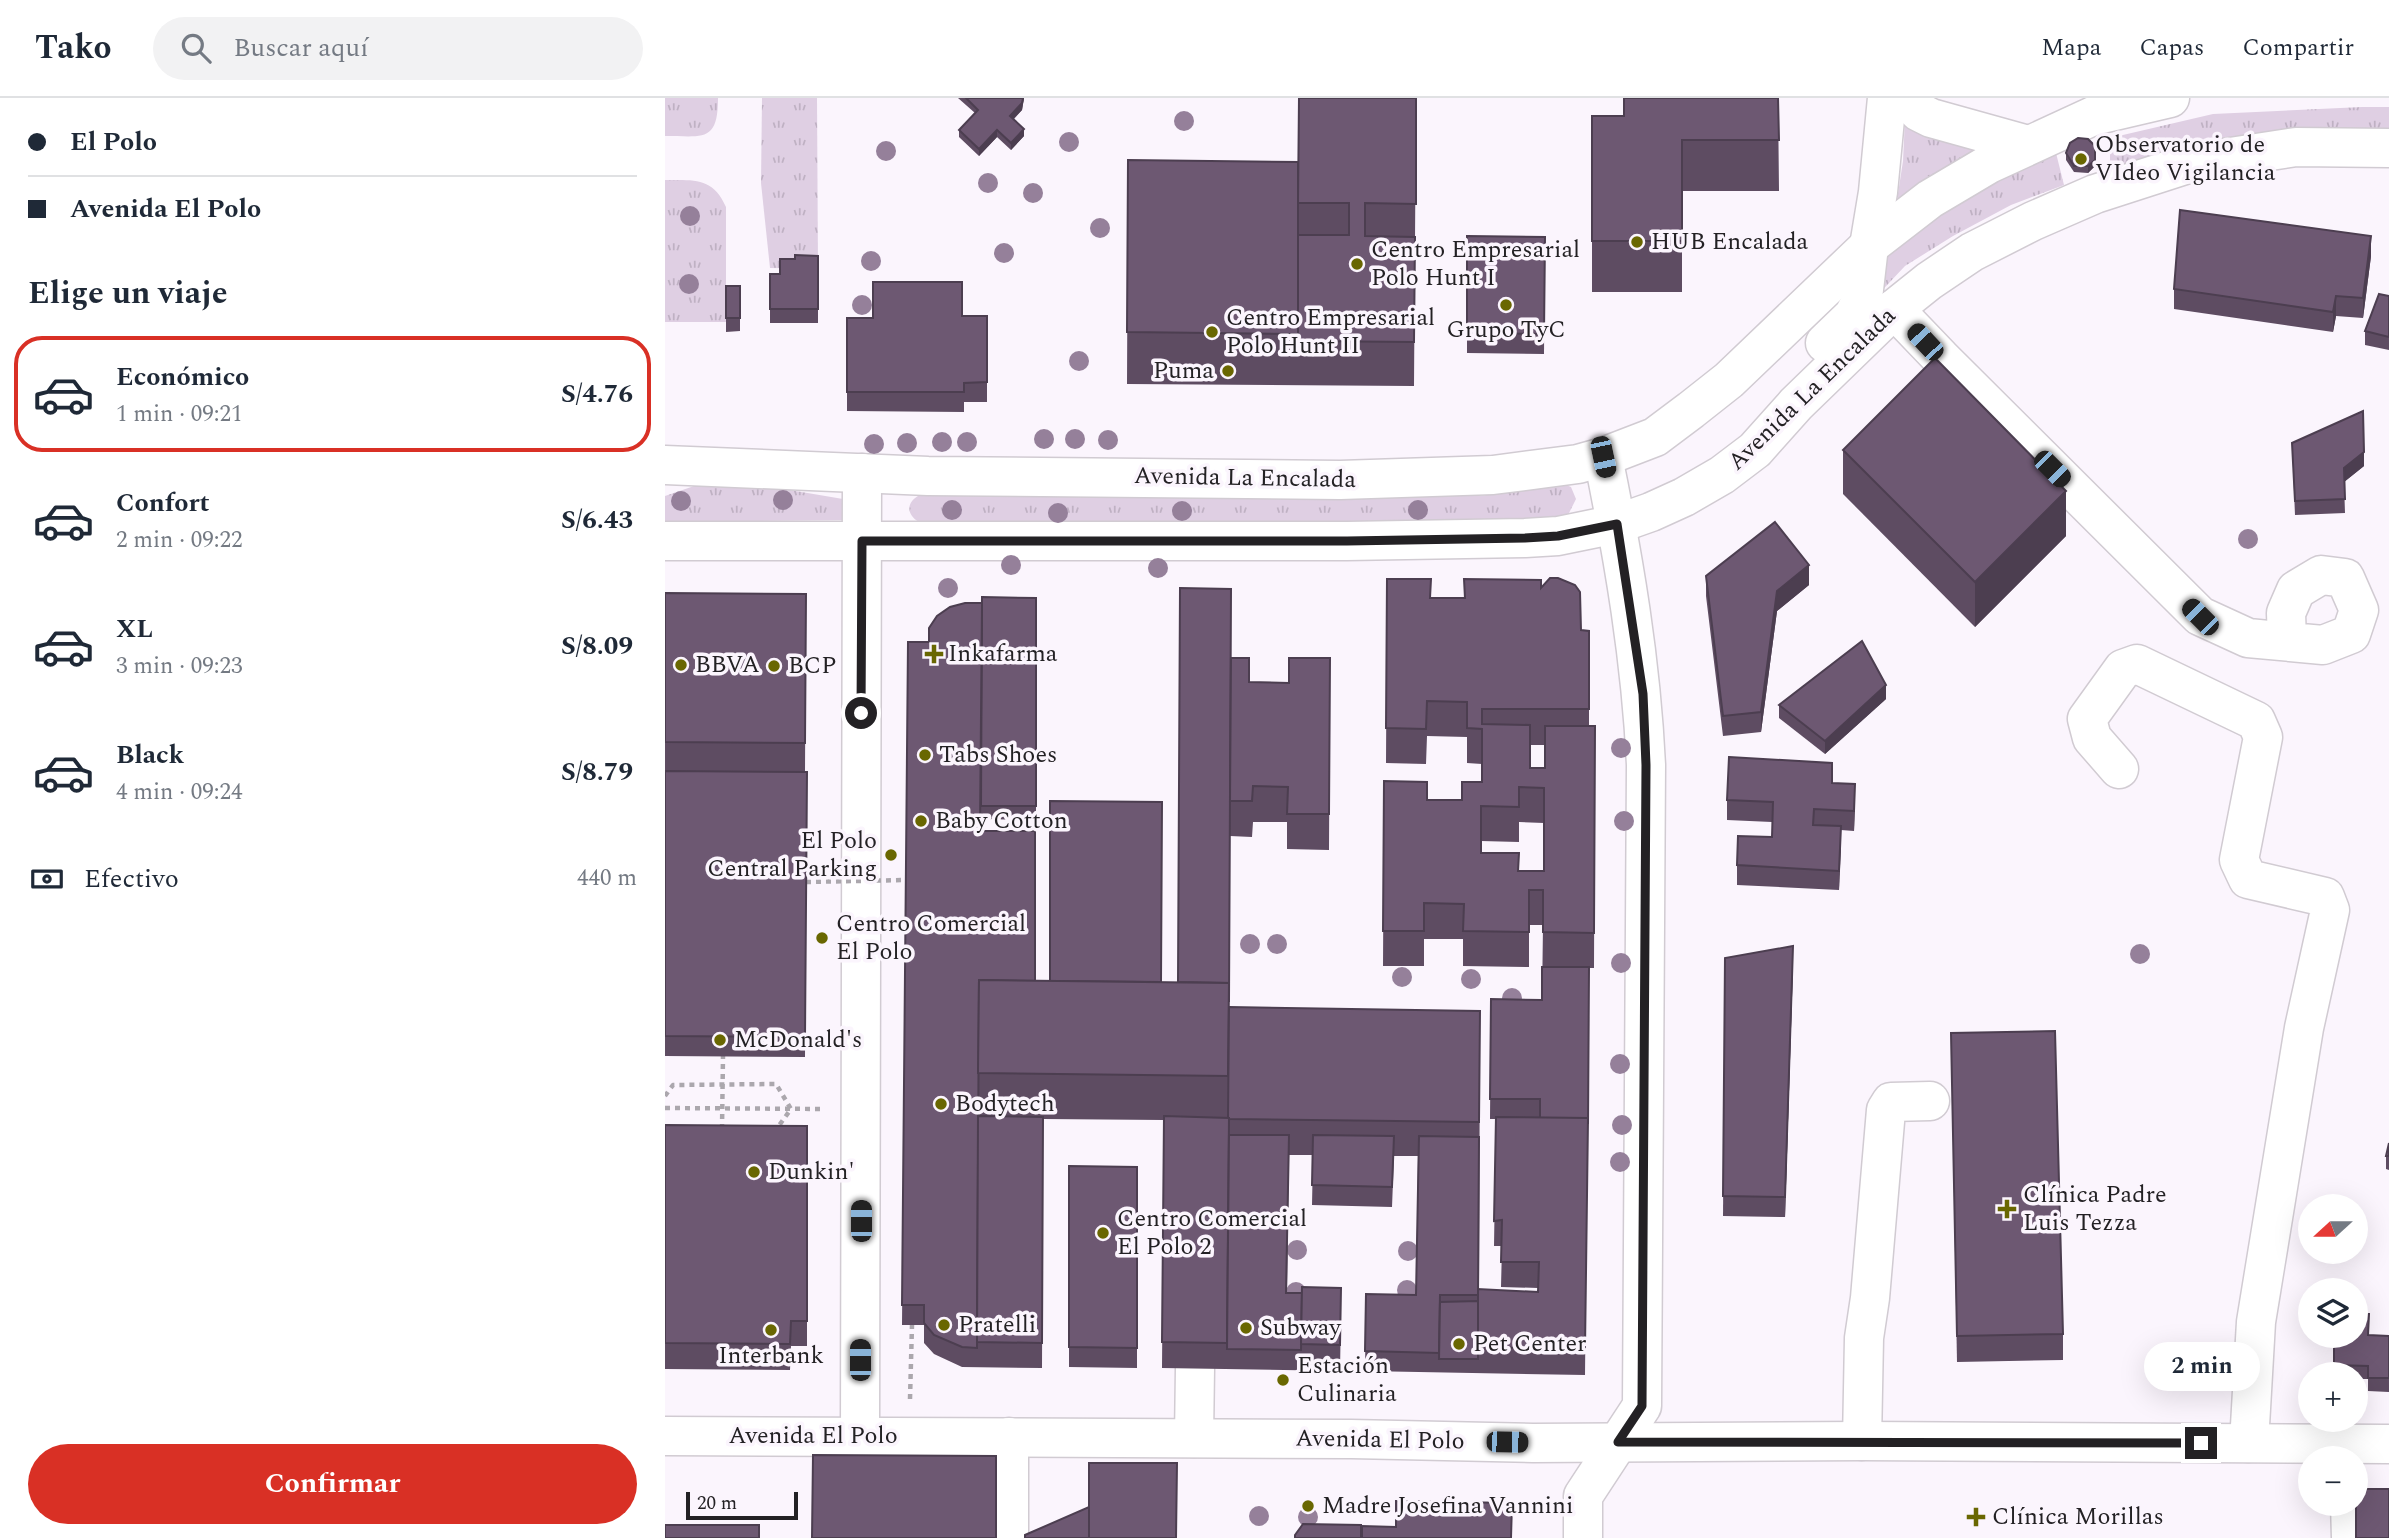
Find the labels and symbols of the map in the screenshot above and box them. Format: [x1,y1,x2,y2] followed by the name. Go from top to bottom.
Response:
[2095,127,2276,191] place label: Observatorio de VIdeo Vigilancia
[2073,151,2089,167] marker: Observatorio de VIdeo Vigilancia
[1651,224,1809,260] place label: HUB Encalada
[1371,232,1580,296] place label: Centro Empresarial Polo Hunt I
[1629,234,1645,250] marker: HUB Encalada
[1349,256,1365,272] marker: Centro Empresarial Polo Hunt I
[1498,297,1514,313] marker: Grupo TyC
[1720,299,1905,479] street label: Avenida La Encalada
[1226,300,1435,364] place label: Centro Empresarial Polo Hunt II
[1446,312,1566,348] place label: Grupo TyC
[1903,319,1948,365] car
[1204,324,1220,340] marker: Centro Empresarial Polo Hunt II
[1153,353,1214,389] place label: Puma
[1220,363,1236,379] marker: Puma
[1589,434,1618,480] car
[2030,447,2075,491] car
[1134,458,1357,498] street label: Avenida La Encalada
[2178,595,2223,639] car
[948,636,1058,672] place label: Inkafarma
[926,646,942,662] marker: Inkafarma
[695,647,760,683] place label: BBVA
[788,648,837,684] place label: BCP
[673,657,689,673] marker: BBVA
[766,658,782,674] marker: BCP
[845,697,877,729] route start
[939,737,1057,773] place label: Tabs Shoes
[917,747,933,763] marker: Tabs Shoes
[935,803,1068,839] place label: Baby Cotton
[913,813,929,829] marker: Baby Cotton
[707,823,877,887] place label: El Polo Central Parking
[883,847,899,863] marker: El Polo Central Parking
[836,906,1026,970] place label: Centro Comercial El Polo
[814,930,830,946] marker: Centro Comercial El Polo
[734,1022,862,1058] place label: McDonald's
[712,1032,728,1048] marker: McDonald's
[955,1086,1055,1122] place label: Bodytech
[933,1096,949,1112] marker: Bodytech
[768,1154,854,1190] place label: Dunkin'
[746,1164,762,1180] marker: Dunkin'
[2023,1177,2167,1241] place label: Clínica Padre Luis Tezza
[2298,1194,2368,1264] north arrow
[1997,1199,2017,1219] marker: Clínica Padre Luis Tezza
[851,1200,872,1242] car
[1117,1201,1307,1265] place label: Centro Comercial El Polo 2
[1095,1225,1111,1241] marker: Centro Comercial El Polo 2
[958,1307,1036,1343] place label: Pratelli
[1260,1310,1342,1346] place label: Subway
[936,1317,952,1333] marker: Pratelli
[1238,1320,1254,1336] marker: Subway
[763,1322,779,1338] marker: Interbank
[1473,1326,1587,1362] place label: Pet Center
[1451,1336,1467,1352] marker: Pet Center
[718,1338,824,1374] place label: Interbank
[850,1339,871,1381] car
[2143,1342,2259,1390] callout: 2 min
[1297,1348,1397,1412] place label: Estación Culinaria
[1275,1372,1291,1388] marker: Estación Culinaria
[728,1418,898,1454] street label: Avenida El Polo
[1295,1421,1465,1459] street label: Avenida El Polo
[2185,1427,2217,1459] route end
[1486,1431,1529,1453] car
[1322,1488,1573,1524] place label: Madre Josefina Vannini
[686,1489,798,1521] scale bar
[1300,1498,1316,1514] marker: Madre Josefina Vannini
[1992,1499,2164,1535] place label: Clínica Morillas
[1966,1507,1986,1527] marker: Clínica Morillas

